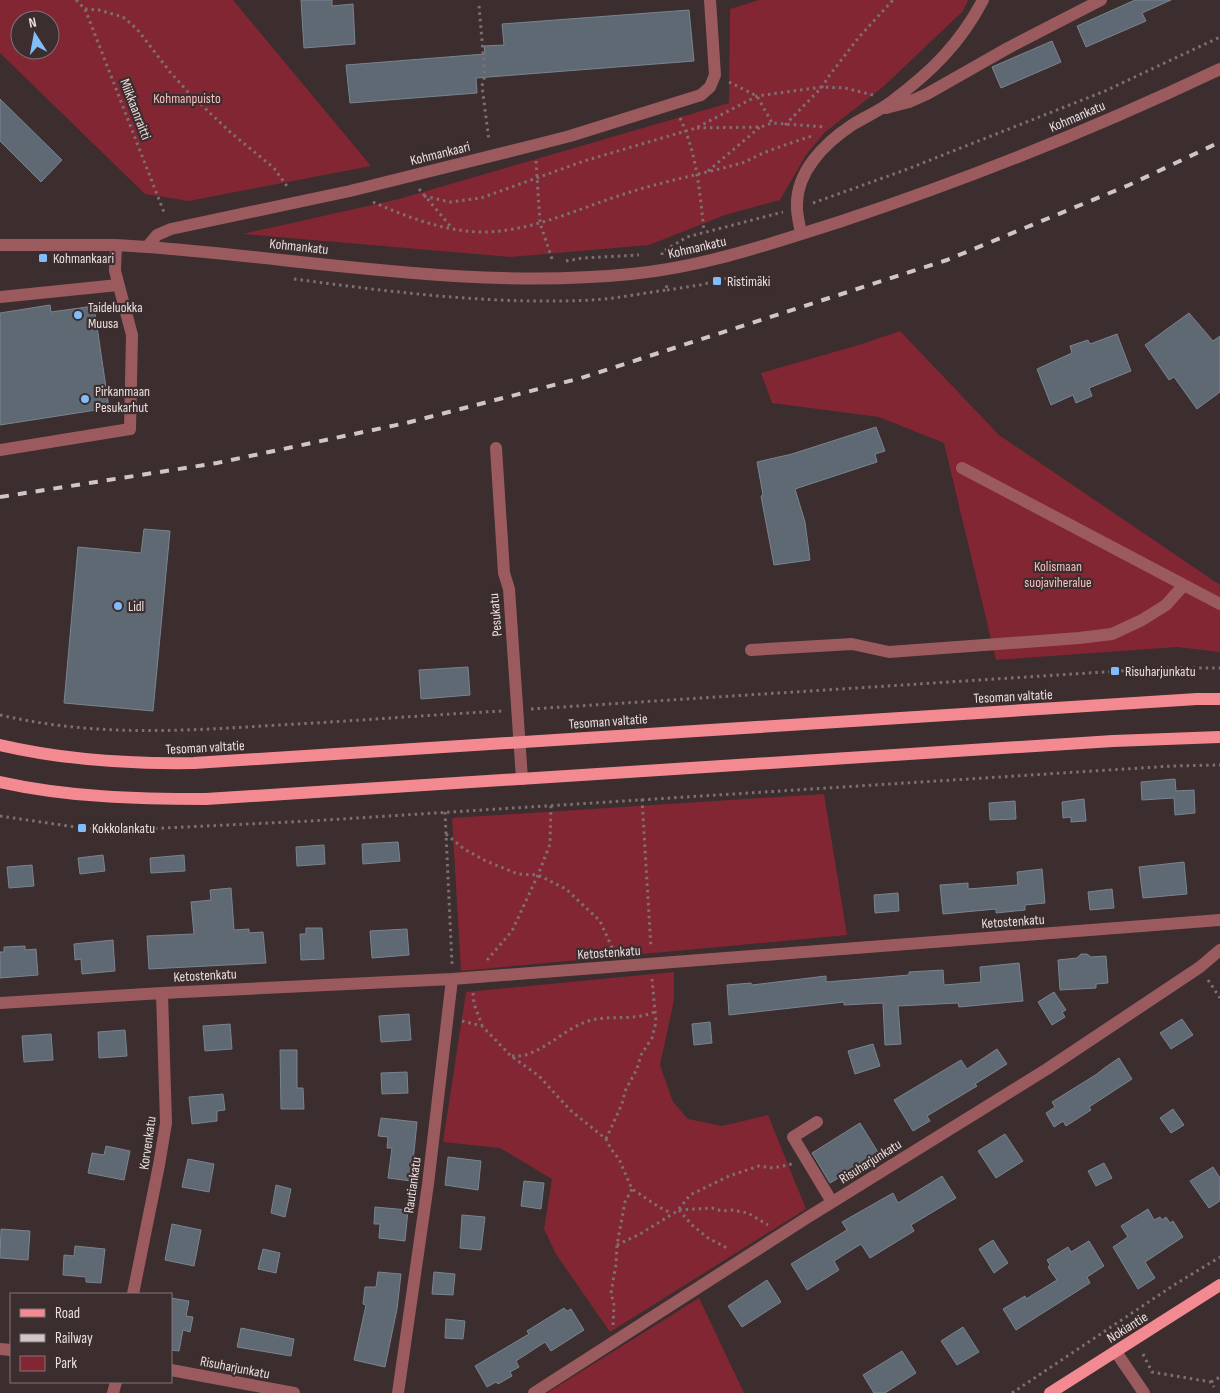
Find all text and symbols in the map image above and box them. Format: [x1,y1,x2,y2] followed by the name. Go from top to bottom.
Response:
[10,10,60,60] north arrow
[27,14,38,32] text: N
[116,76,155,142] street label: Miikkaanraitti
[153,90,221,107] park label: Kohmanpuisto
[1047,97,1108,136] street label: Kohmankatu
[408,138,472,169] street label: Kohmankaari
[666,233,728,262] street label: Kohmankatu
[269,235,329,258] street label: Kohmankatu
[53,250,114,267] place label: Kohmankaari
[37,252,49,264] marker: Kohmankaari
[727,273,770,290] place label: Ristimäki
[711,275,723,287] marker: Ristimäki
[88,299,143,332] place label: Taideluokka Muusa
[72,309,84,321] marker: Taideluokka Muusa
[95,383,150,416] place label: Pirkanmaan Pesukarhut
[79,393,91,405] marker: Pirkanmaan Pesukarhut
[1024,558,1092,591] park label: Kolismaan suojaviheralue
[485,593,506,637] street label: Pesukatu
[128,598,144,615] place label: Lidl
[112,600,124,612] marker: Lidl
[1125,663,1196,680] place label: Risuharjunkatu
[1109,665,1121,677] marker: Risuharjunkatu
[973,686,1053,707] street label: Tesoman valtatie
[568,710,648,733] street label: Tesoman valtatie
[165,737,245,758] street label: Tesoman valtatie
[92,820,155,837] place label: Kokkolankatu
[76,822,88,834] marker: Kokkolankatu
[981,911,1045,932] street label: Ketostenkatu
[577,942,641,963] street label: Ketostenkatu
[173,965,237,986] street label: Ketostenkatu
[135,1115,160,1171] street label: Korvenkatu
[836,1135,905,1187] street label: Risuharjunkatu
[400,1156,425,1214] street label: Rautiankatu
[10,1293,172,1383] legend
[55,1304,80,1323] text: Road
[1104,1308,1151,1347] street label: Nokiantie
[55,1329,93,1348] text: Railway
[199,1352,271,1383] street label: Risuharjunkatu
[55,1354,77,1373] text: Park

